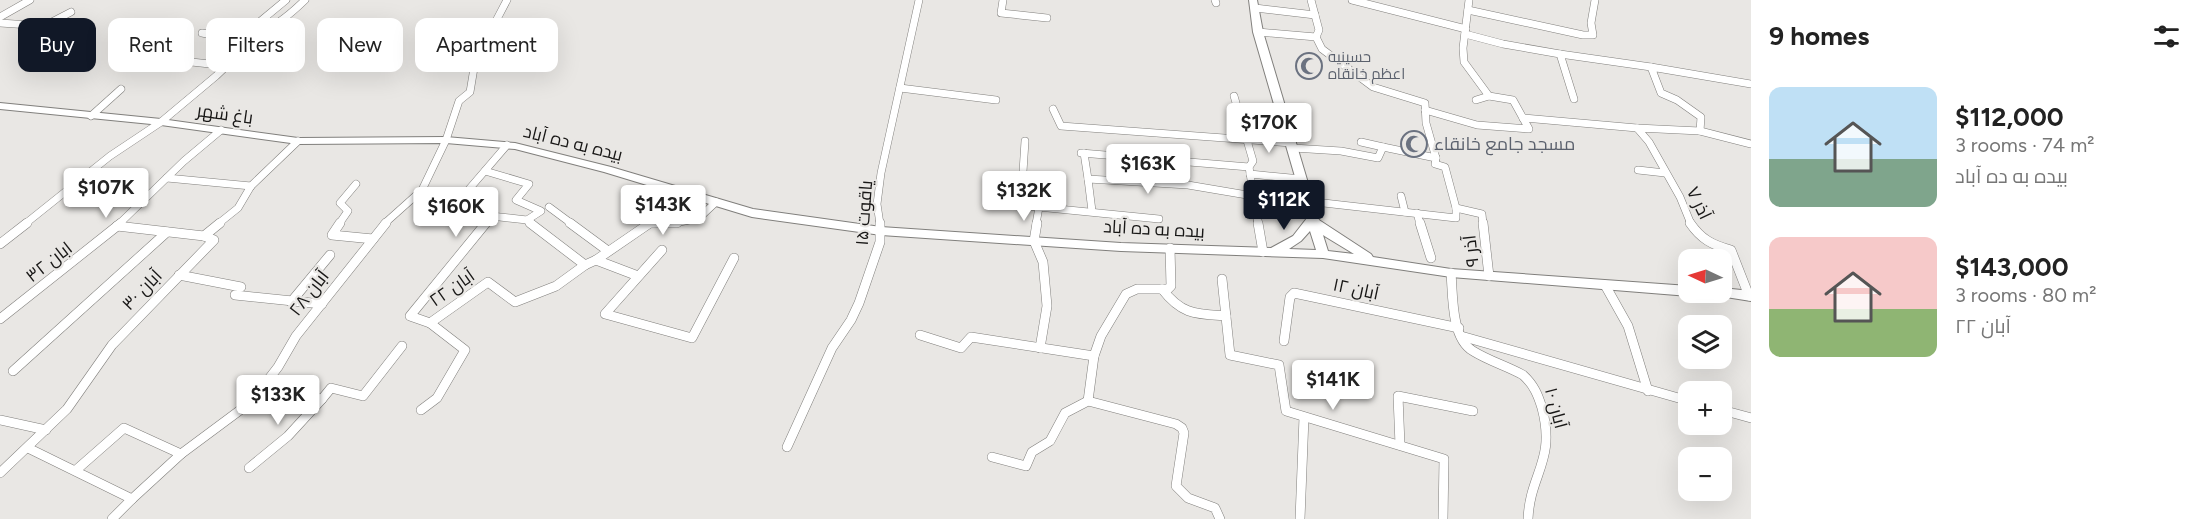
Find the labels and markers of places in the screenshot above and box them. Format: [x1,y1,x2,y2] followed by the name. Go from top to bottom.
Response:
[1328,48,1405,84] place label: حسینیه اعظم خانقاه
[1294,51,1324,81] mosque icon: حسینیه اعظم خانقاه
[1227,103,1311,154] pin: $170K
[1399,129,1429,159] mosque icon: مسجد جامع خانقاء
[1434,133,1575,156] place label: مسجد جامع خانقاء
[1106,144,1190,195] pin: $163K
[64,168,148,219] pin: $107K
[982,171,1066,222] pin: $132K
[1242,180,1326,231] pin: $112K
[621,185,705,236] pin: $143K
[414,187,498,238] pin: $160K
[1291,360,1375,411] pin: $141K
[236,375,320,426] pin: $133K

